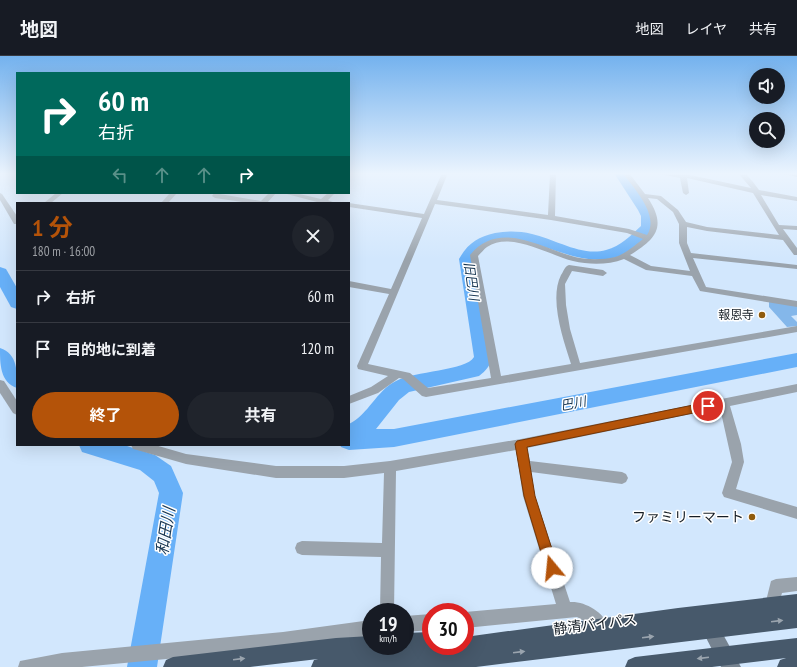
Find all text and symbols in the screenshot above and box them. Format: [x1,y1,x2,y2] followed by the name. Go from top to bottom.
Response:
[20,17,58,41] text: 地図
[635,20,663,38] text: 地図
[685,20,727,38] text: レイヤ
[749,20,777,38] text: 共有
[749,68,785,148] map controls
[749,68,785,104] button: sound
[98,82,149,119] text: 60 m
[32,88,84,140] icon: right
[749,112,785,148] button: search
[98,121,134,144] text: 右折
[109,164,131,186] icon: left
[151,164,173,186] icon: ahead
[193,164,215,186] icon: ahead
[235,164,257,186] icon: right
[32,212,72,243] text: 1 分
[292,215,334,257] button: close
[32,243,95,260] text: 180 m · 16:00
[460,261,483,304] water label: 旧巴川
[32,286,54,308] icon: right
[308,287,334,306] text: 60 m
[66,288,96,307] text: 右折
[718,307,754,322] place label: 報恩寺
[757,310,767,320] marker: 報恩寺
[32,338,54,360] icon: arrive
[301,339,334,358] text: 120 m
[66,340,156,359] text: 目的地に到着
[691,389,725,423] pin
[32,392,179,438] button: 終了
[187,392,334,438] button: 共有
[559,392,589,414] water label: 巴川
[697,395,719,417] icon: arrive
[151,504,179,556] water label: 和田川
[632,508,744,526] place label: ファミリーマート
[747,512,757,522] marker: ファミリーマート
[531,547,573,589] position arrow
[422,603,474,655] speed limit sign: 30
[552,610,638,638] street label: 静清バイパス
[378,611,398,637] text: 19
[771,618,783,624] one-way arrow
[379,632,397,645] text: km/h
[642,633,654,640] one-way arrow
[513,649,525,655] one-way arrow
[697,655,709,662] one-way arrow
[233,656,245,662] one-way arrow

